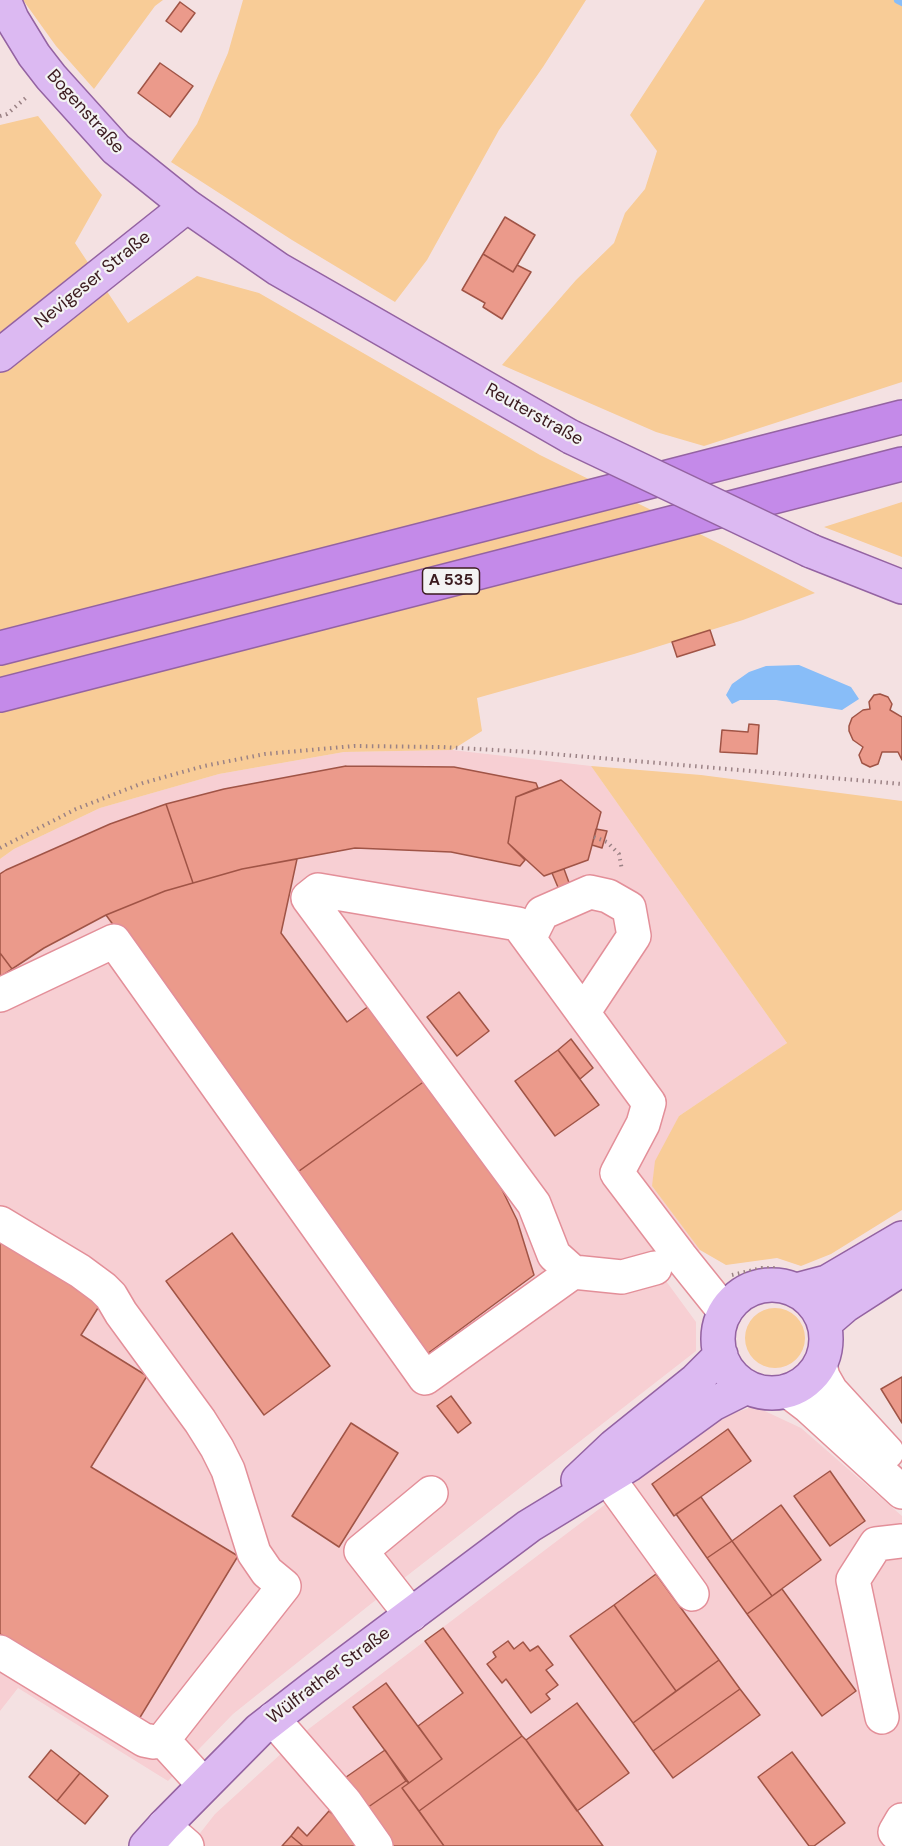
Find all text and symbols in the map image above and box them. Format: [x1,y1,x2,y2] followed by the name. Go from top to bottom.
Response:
[42,66,128,158] street label: Bogenstraße
[31,227,155,333] street label: Nevigeser Straße
[481,379,587,451] street label: Reuterstraße
[422,568,480,594] road number: A 535
[263,1623,395,1729] street label: Wülfrather Straße

